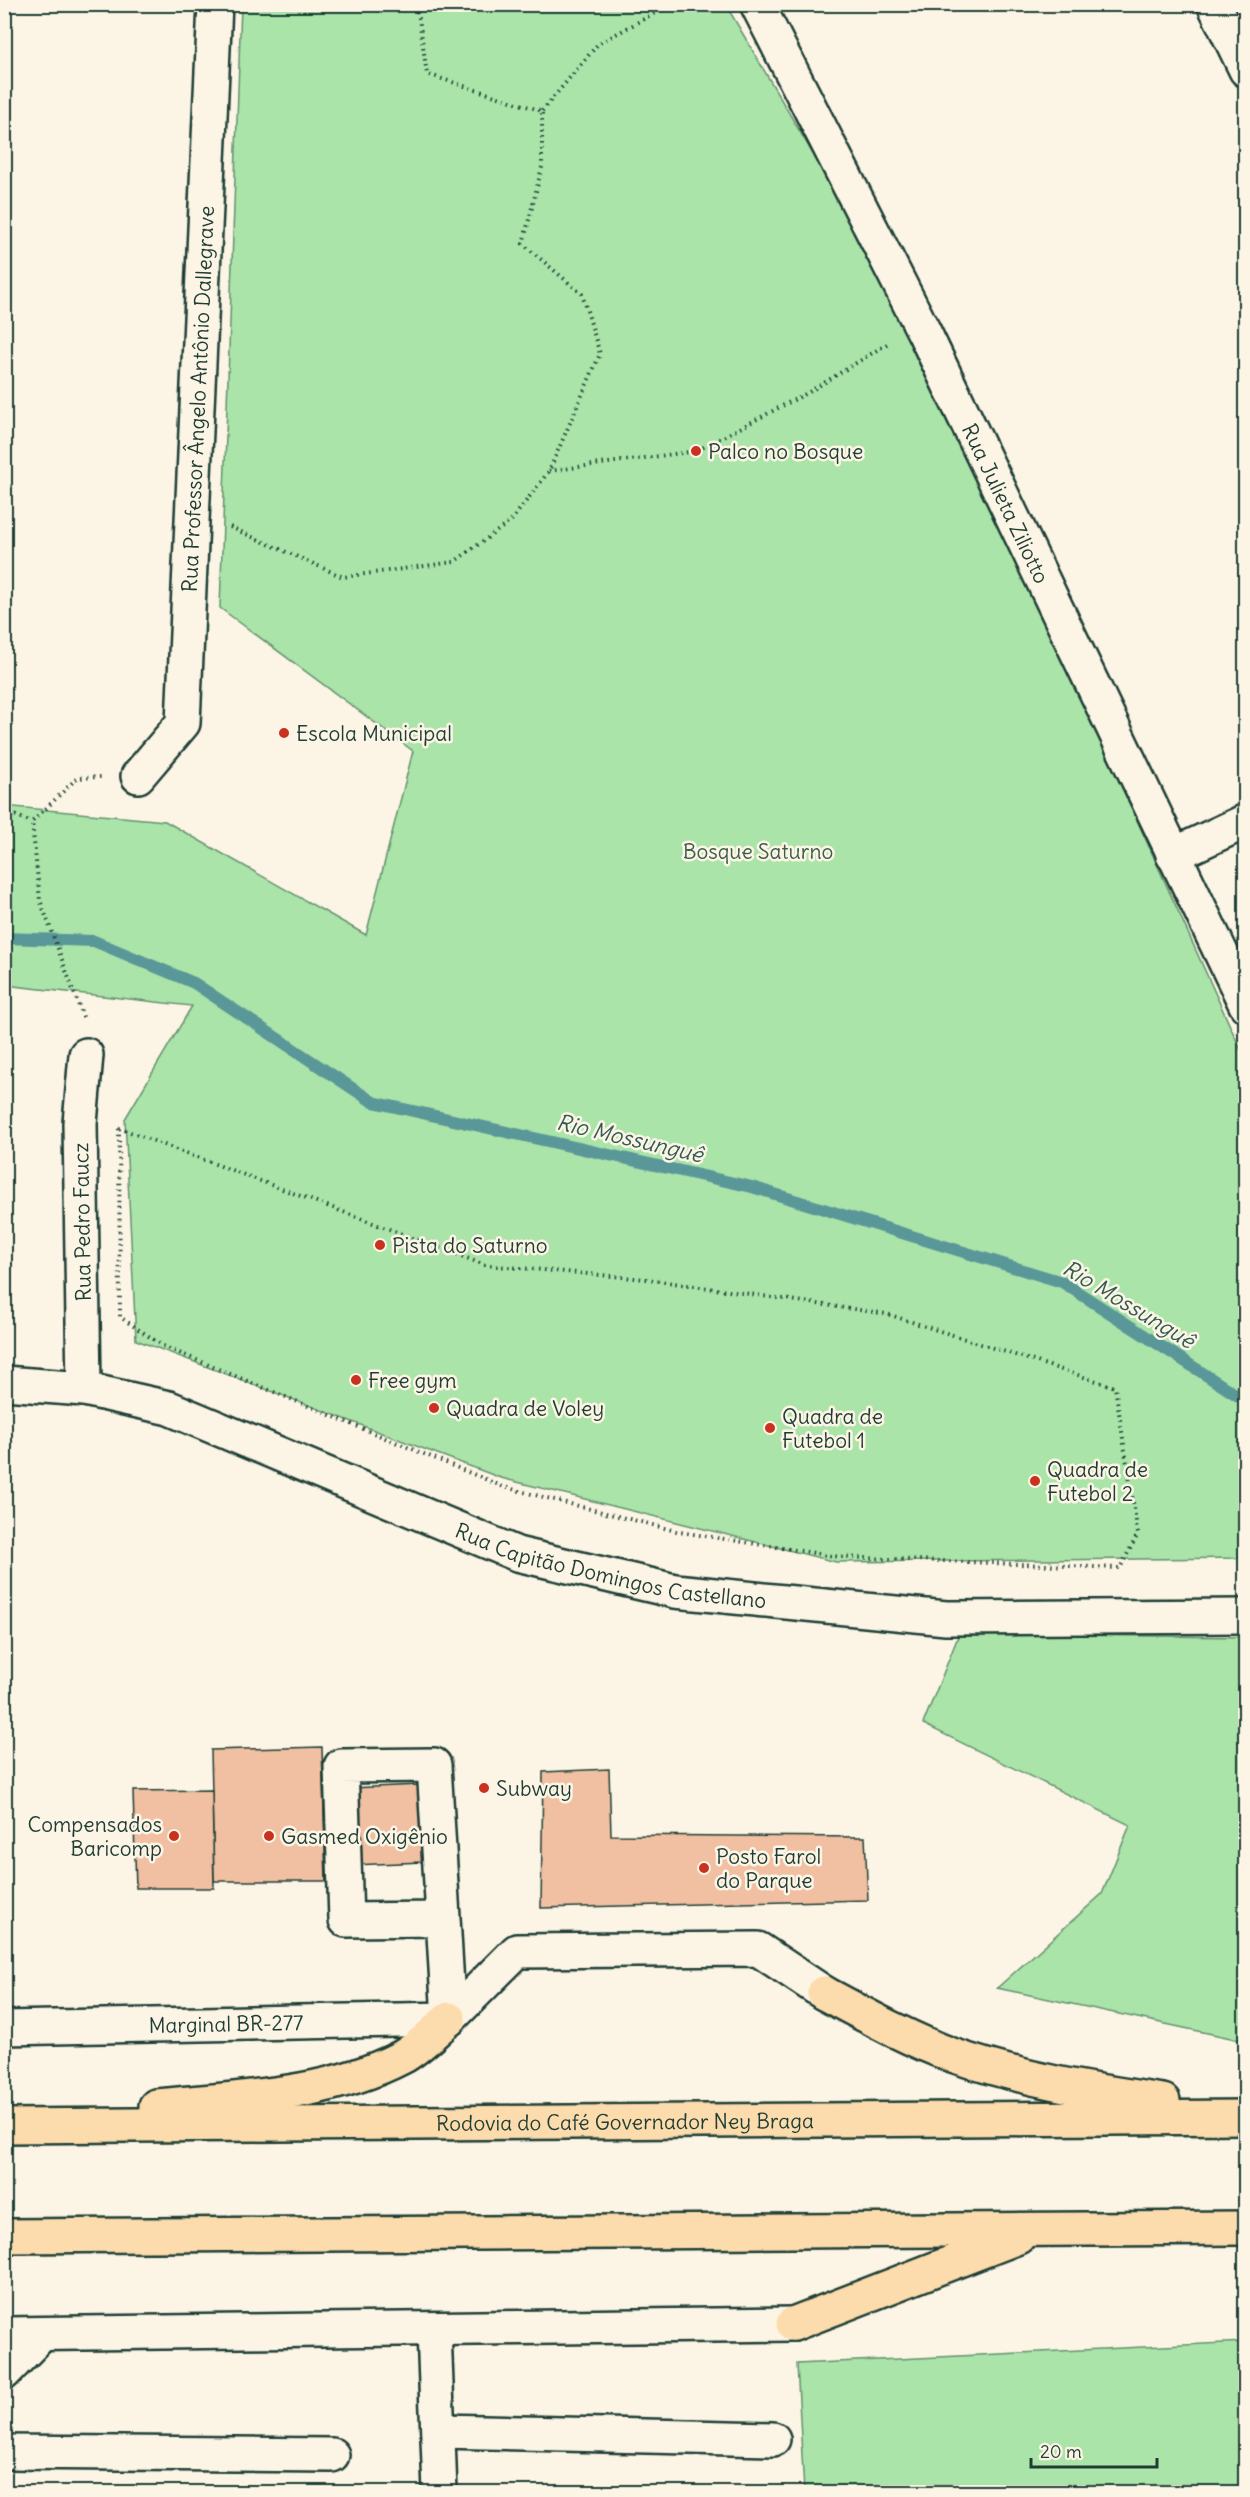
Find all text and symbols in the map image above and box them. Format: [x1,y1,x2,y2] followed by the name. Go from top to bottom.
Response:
[175,205,220,593] street label: Rua Professor Ângelo Antônio Dallegrave
[956,419,1056,588] street label: Rua Julieta Ziliotto
[708,438,863,465] place label: Palco no Bosque
[689,444,703,458] marker: Palco no Bosque
[296,720,452,747] place label: Escola Municipal
[277,726,291,740] marker: Escola Municipal
[683,838,833,865] park label: Bosque Saturno
[554,1108,708,1169] water label: Rio Mossunguê
[67,1142,97,1302] street label: Rua Pedro Faucz
[392,1232,548,1259] place label: Pista do Saturno
[373,1238,387,1252] marker: Pista do Saturno
[1058,1254,1202,1355] water label: Rio Mossunguê
[368,1367,457,1394] place label: Free gym
[349,1373,363,1387] marker: Free gym
[446,1395,604,1422] place label: Quadra de Voley
[427,1401,441,1415] marker: Quadra de Voley
[782,1403,883,1454] place label: Quadra de Futebol 1
[763,1421,777,1435] marker: Quadra de Futebol 1
[1047,1456,1148,1507] place label: Quadra de Futebol 2
[1028,1474,1042,1488] marker: Quadra de Futebol 2
[451,1516,768,1614] street label: Rua Capitão Domingos Castellano
[496,1775,572,1802] place label: Subway
[477,1781,491,1795] marker: Subway
[28,1811,162,1862] place label: Compensados Baricomp
[281,1823,448,1850] place label: Gasmed Oxigênio
[167,1829,181,1843] marker: Compensados Baricomp
[262,1829,276,1843] marker: Gasmed Oxigênio
[716,1843,821,1894] place label: Posto Farol do Parque
[697,1861,711,1875] marker: Posto Farol do Parque
[148,2008,304,2039] street label: Marginal BR-277
[436,2107,814,2136] street label: Rodovia do Café Governador Ney Braga
[1031,2431,1157,2469] scale bar
[1040,2440,1082,2463] text: 20 m

